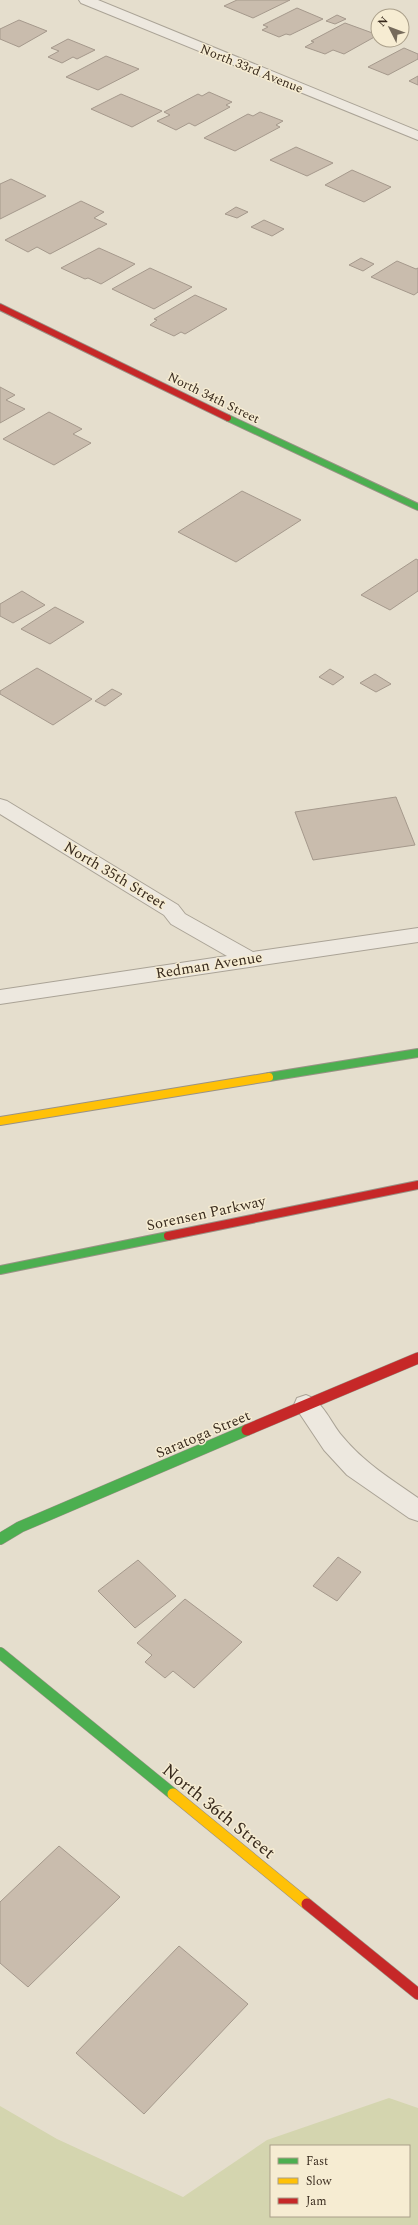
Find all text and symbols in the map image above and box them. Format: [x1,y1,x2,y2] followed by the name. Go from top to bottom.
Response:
[370,8,410,48] north arrow
[374,13,392,31] text: N
[197,39,306,99] street label: North 33rd Avenue
[164,367,263,429] street label: North 34th Street
[59,836,170,915] street label: North 35th Street
[154,946,264,985] street label: Redman Avenue
[144,1189,269,1237] street label: Sorensen Parkway
[152,1404,254,1465] street label: Saratoga Street
[156,1757,281,1866] street label: North 36th Street
[270,2145,410,2217] legend
[306,2152,328,2171] text: Fast
[306,2172,332,2191] text: Slow
[306,2192,327,2211] text: Jam

